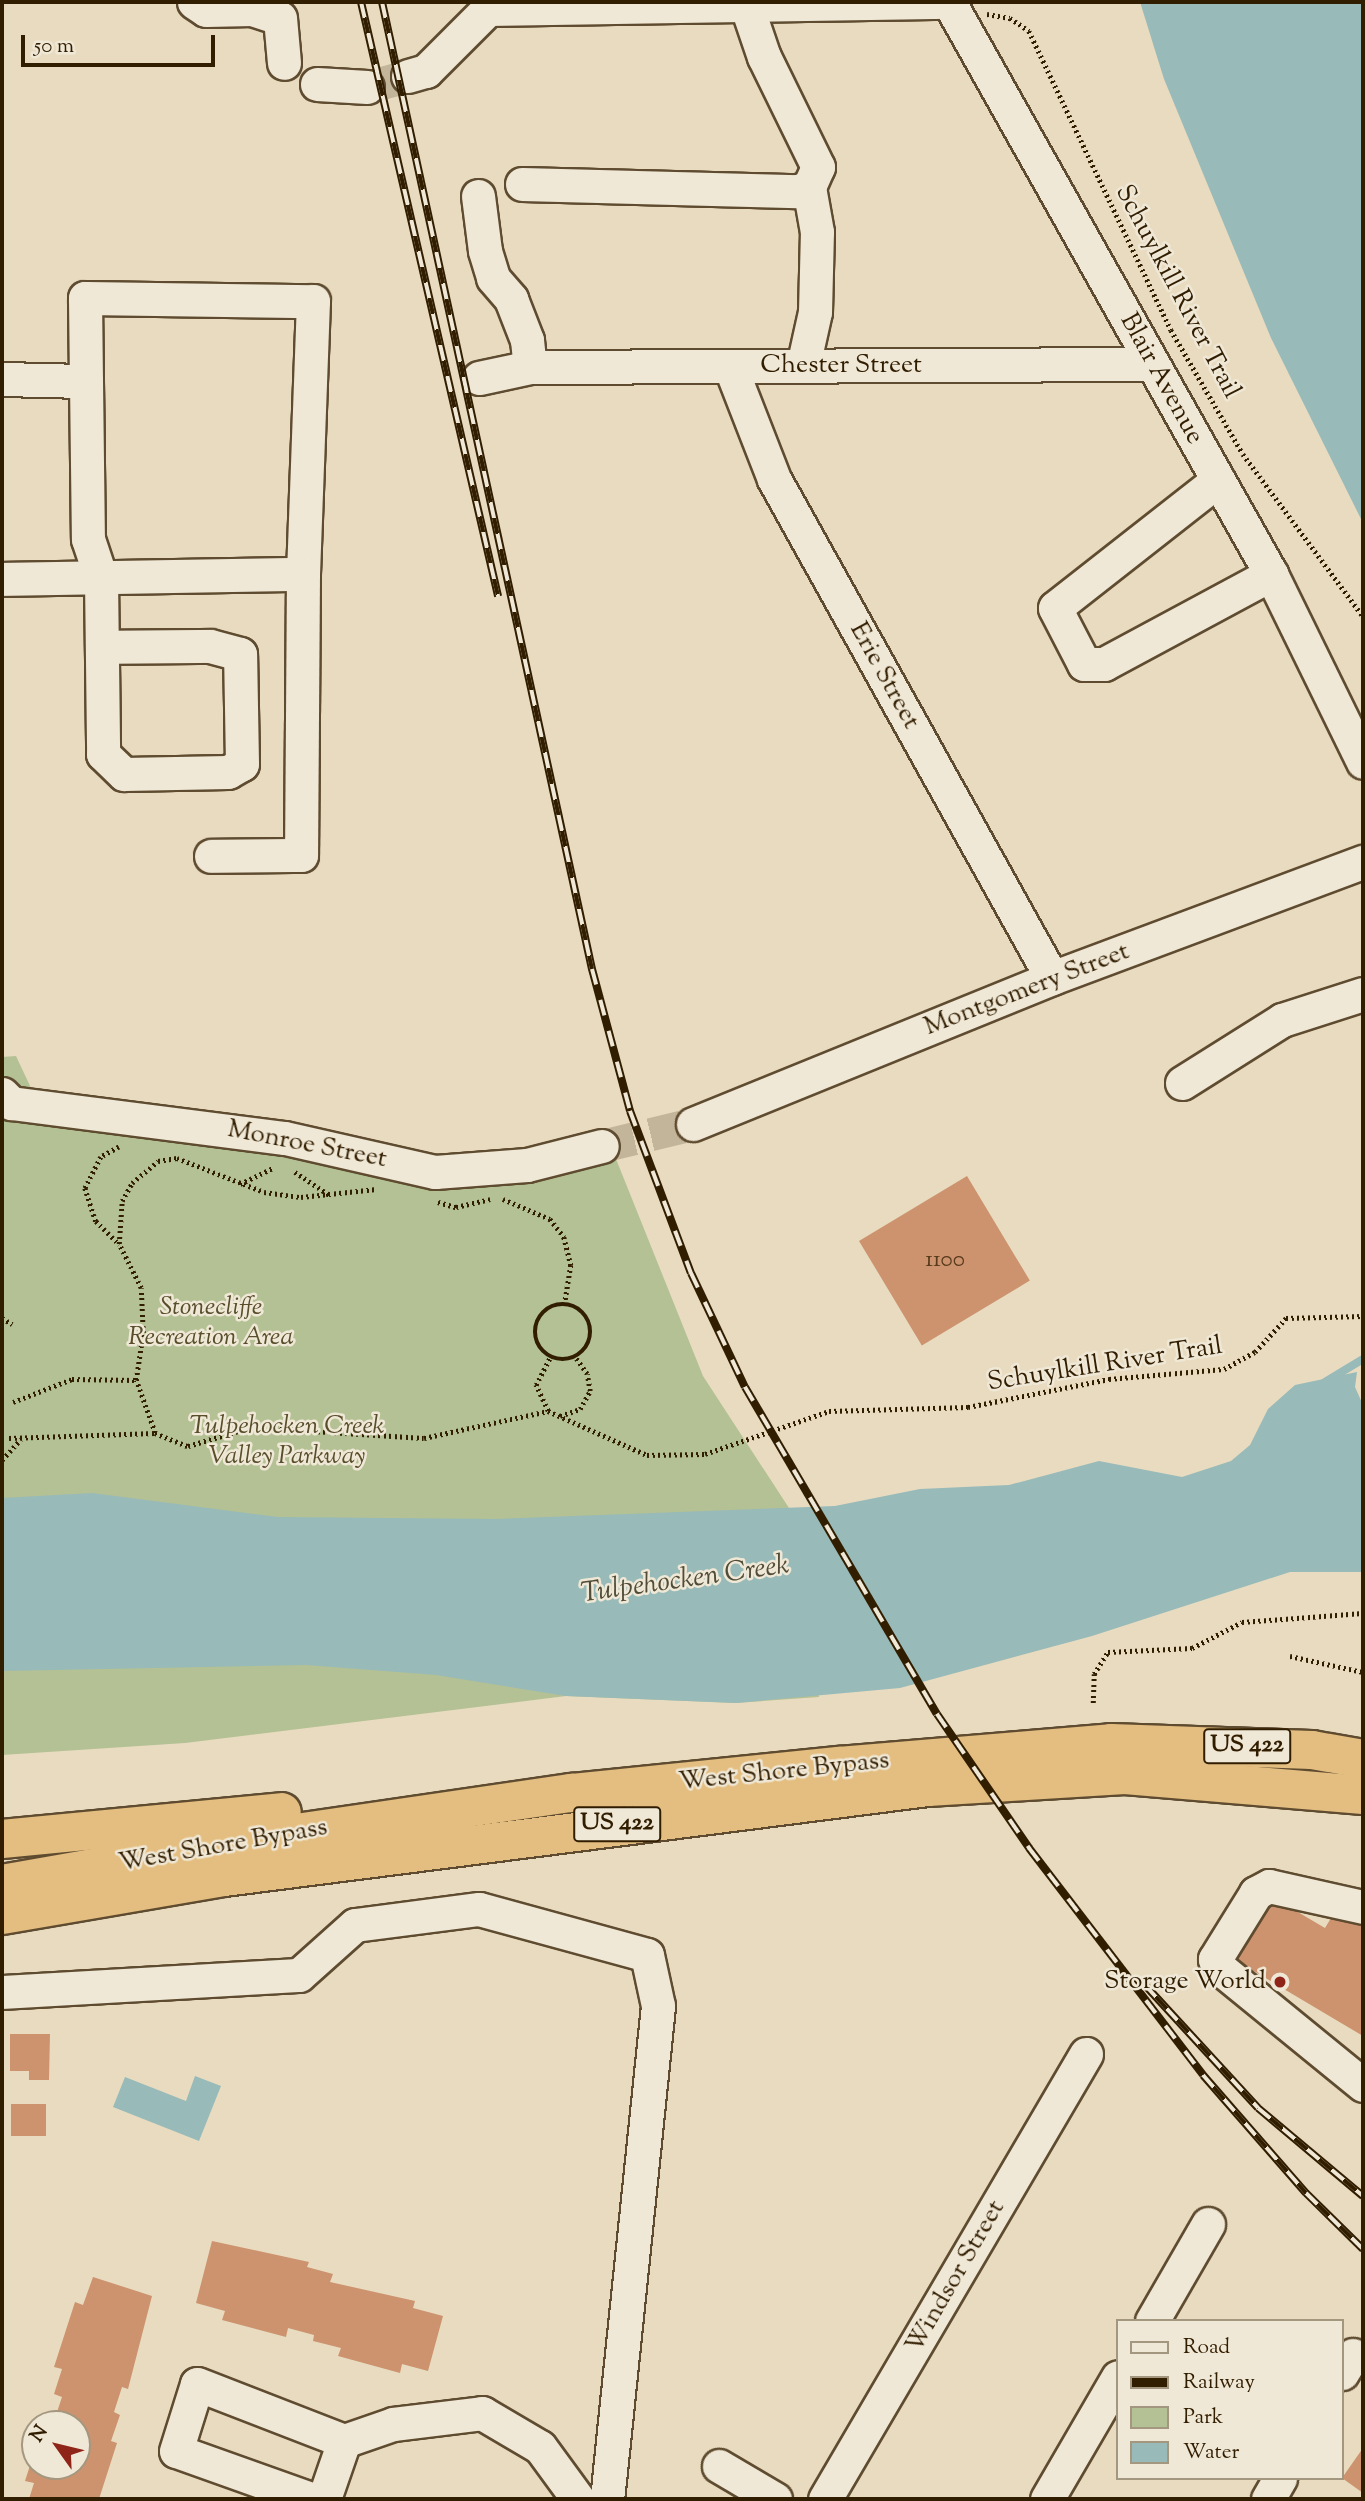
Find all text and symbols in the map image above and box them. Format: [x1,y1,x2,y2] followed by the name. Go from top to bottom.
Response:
[24,21,219,65] scale bar
[34,32,74,62] text: 50 m
[1107,180,1247,404] street label: Schuylkill River Trail
[1112,308,1210,450] street label: Blair Avenue
[760,350,922,382] street label: Chester Street
[842,617,926,735] street label: Erie Street
[920,937,1134,1043] street label: Montgomery Street
[225,1114,389,1176] street label: Monroe Street
[925,1247,965,1275] house number: 1100
[128,1292,294,1354] park label: Stonecliffe Recreation Area
[985,1331,1225,1399] street label: Schuylkill River Trail
[190,1411,384,1472] park label: Tulpehocken Creek Valley Parkway
[579,1549,791,1611] water label: Tulpehocken Creek
[1202,1726,1292,1766] road number: US 422
[677,1745,891,1799] street label: West Shore Bypass
[572,1803,662,1844] road number: US 422
[116,1812,330,1880] street label: West Shore Bypass
[1104,1966,1266,1998] place label: Storage World
[1272,1974,1288,1990] marker: Storage World
[900,2195,1012,2359] street label: Windsor Street
[1116,2319,1344,2480] legend
[1183,2333,1230,2363] text: Road
[1183,2368,1255,2398] text: Railway
[1183,2403,1223,2433] text: Park
[21,2410,91,2480] north arrow
[24,2420,55,2448] text: N
[1183,2438,1239,2468] text: Water

